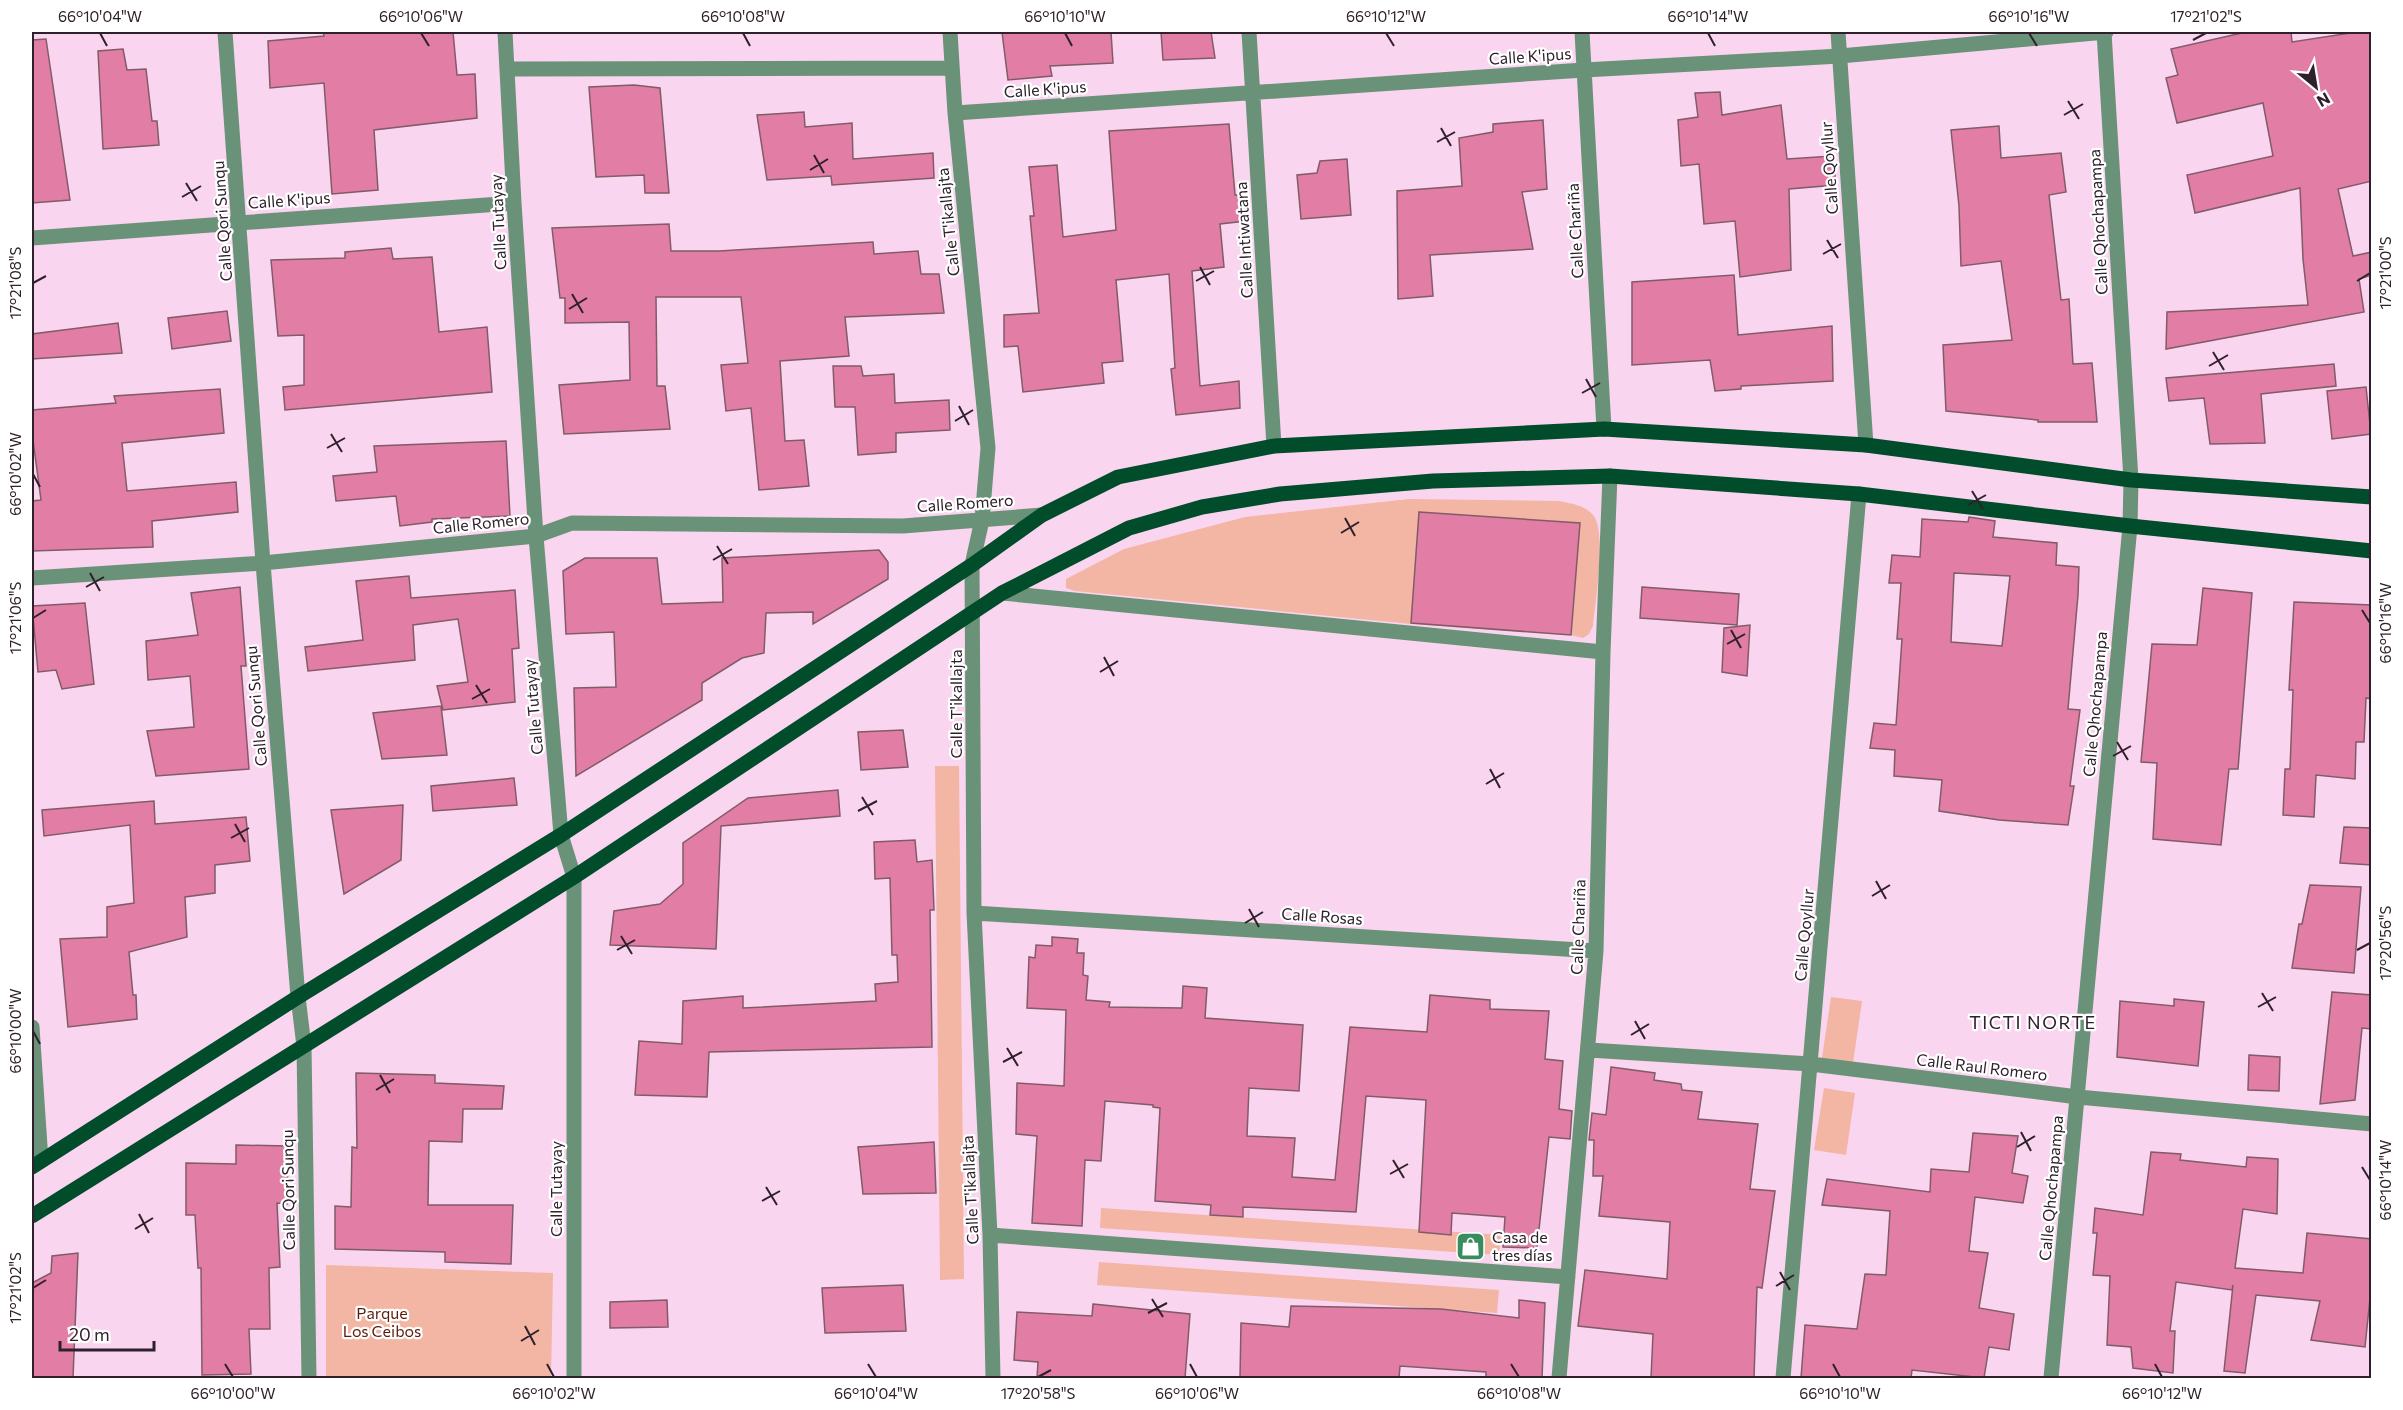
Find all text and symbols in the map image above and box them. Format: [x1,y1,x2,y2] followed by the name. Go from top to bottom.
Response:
[58,7,142,25] text: 66°10'04"W
[379,7,463,25] text: 66°10'06"W
[701,7,785,25] text: 66°10'08"W
[1024,7,1106,25] text: 66°10'10"W
[1346,7,1426,25] text: 66°10'12"W
[1668,7,1748,25] text: 66°10'14"W
[1989,7,2069,25] text: 66°10'16"W
[2170,7,2242,25] text: 17°21'02"S
[1488,43,1572,68] street label: Calle K'ipus
[2286,57,2346,117] north arrow
[1003,76,1087,101] street label: Calle K'ipus
[2314,89,2334,112] text: N
[1816,120,1841,215] street label: Calle Qoyllur
[2084,149,2111,295] street label: Calle Qhochapampa
[208,160,235,282] street label: Calle Qori Sunqu
[932,167,963,277] street label: Calle T'ikallajta
[485,174,510,271] street label: Calle Tutayay
[1231,181,1256,299] street label: Calle Intiwatana
[1563,183,1586,279] street label: Calle Chariña
[247,187,331,212] street label: Calle K'ipus
[2376,236,2394,310] text: 17°21'00"S
[6,247,24,319] text: 17°21'08"S
[6,432,24,516] text: 66°10'02"W
[916,490,1014,515] street label: Calle Romero
[432,508,530,537] street label: Calle Romero
[6,582,24,654] text: 17°21'06"S
[2376,583,2394,663] text: 66°10'16"W
[2079,630,2110,777] street label: Calle Qhochapampa
[241,645,270,767] street label: Calle Qori Sunqu
[946,649,965,759] street label: Calle T'ikallajta
[519,658,546,756] street label: Calle Tutayay
[1566,879,1589,975] street label: Calle Chariña
[1790,887,1817,982] street label: Calle Qoyllur
[1281,903,1363,928] street label: Calle Rosas
[2376,905,2394,980] text: 17°20'56"S
[6,989,24,1073] text: 66°10'00"W
[1969,1011,2097,1033] district label: TICTI NORTE
[1915,1049,2049,1084] street label: Calle Raul Romero
[2035,1114,2066,1261] street label: Calle Qhochapampa
[277,1129,298,1251] street label: Calle Qori Sunqu
[957,1135,982,1245] street label: Calle T'ikallajta
[2376,1140,2394,1220] text: 66°10'14"W
[546,1141,565,1237] street label: Calle Tutayay
[1492,1227,1552,1264] place label: Casa de tres días
[1455,1230,1487,1262] shop icon: Casa de tres días
[6,1252,24,1324] text: 17°21'02"S
[343,1303,421,1340] park label: Parque Los Ceibos
[60,1314,154,1352] scale bar
[69,1323,110,1345] text: 20 m
[191,1384,275,1402] text: 66°10'00"W
[512,1384,596,1402] text: 66°10'02"W
[834,1384,918,1402] text: 66°10'04"W
[1001,1384,1076,1402] text: 17°20'58"S
[1155,1384,1239,1402] text: 66°10'06"W
[1477,1384,1561,1402] text: 66°10'08"W
[1799,1384,1881,1402] text: 66°10'10"W
[2122,1384,2202,1402] text: 66°10'12"W

